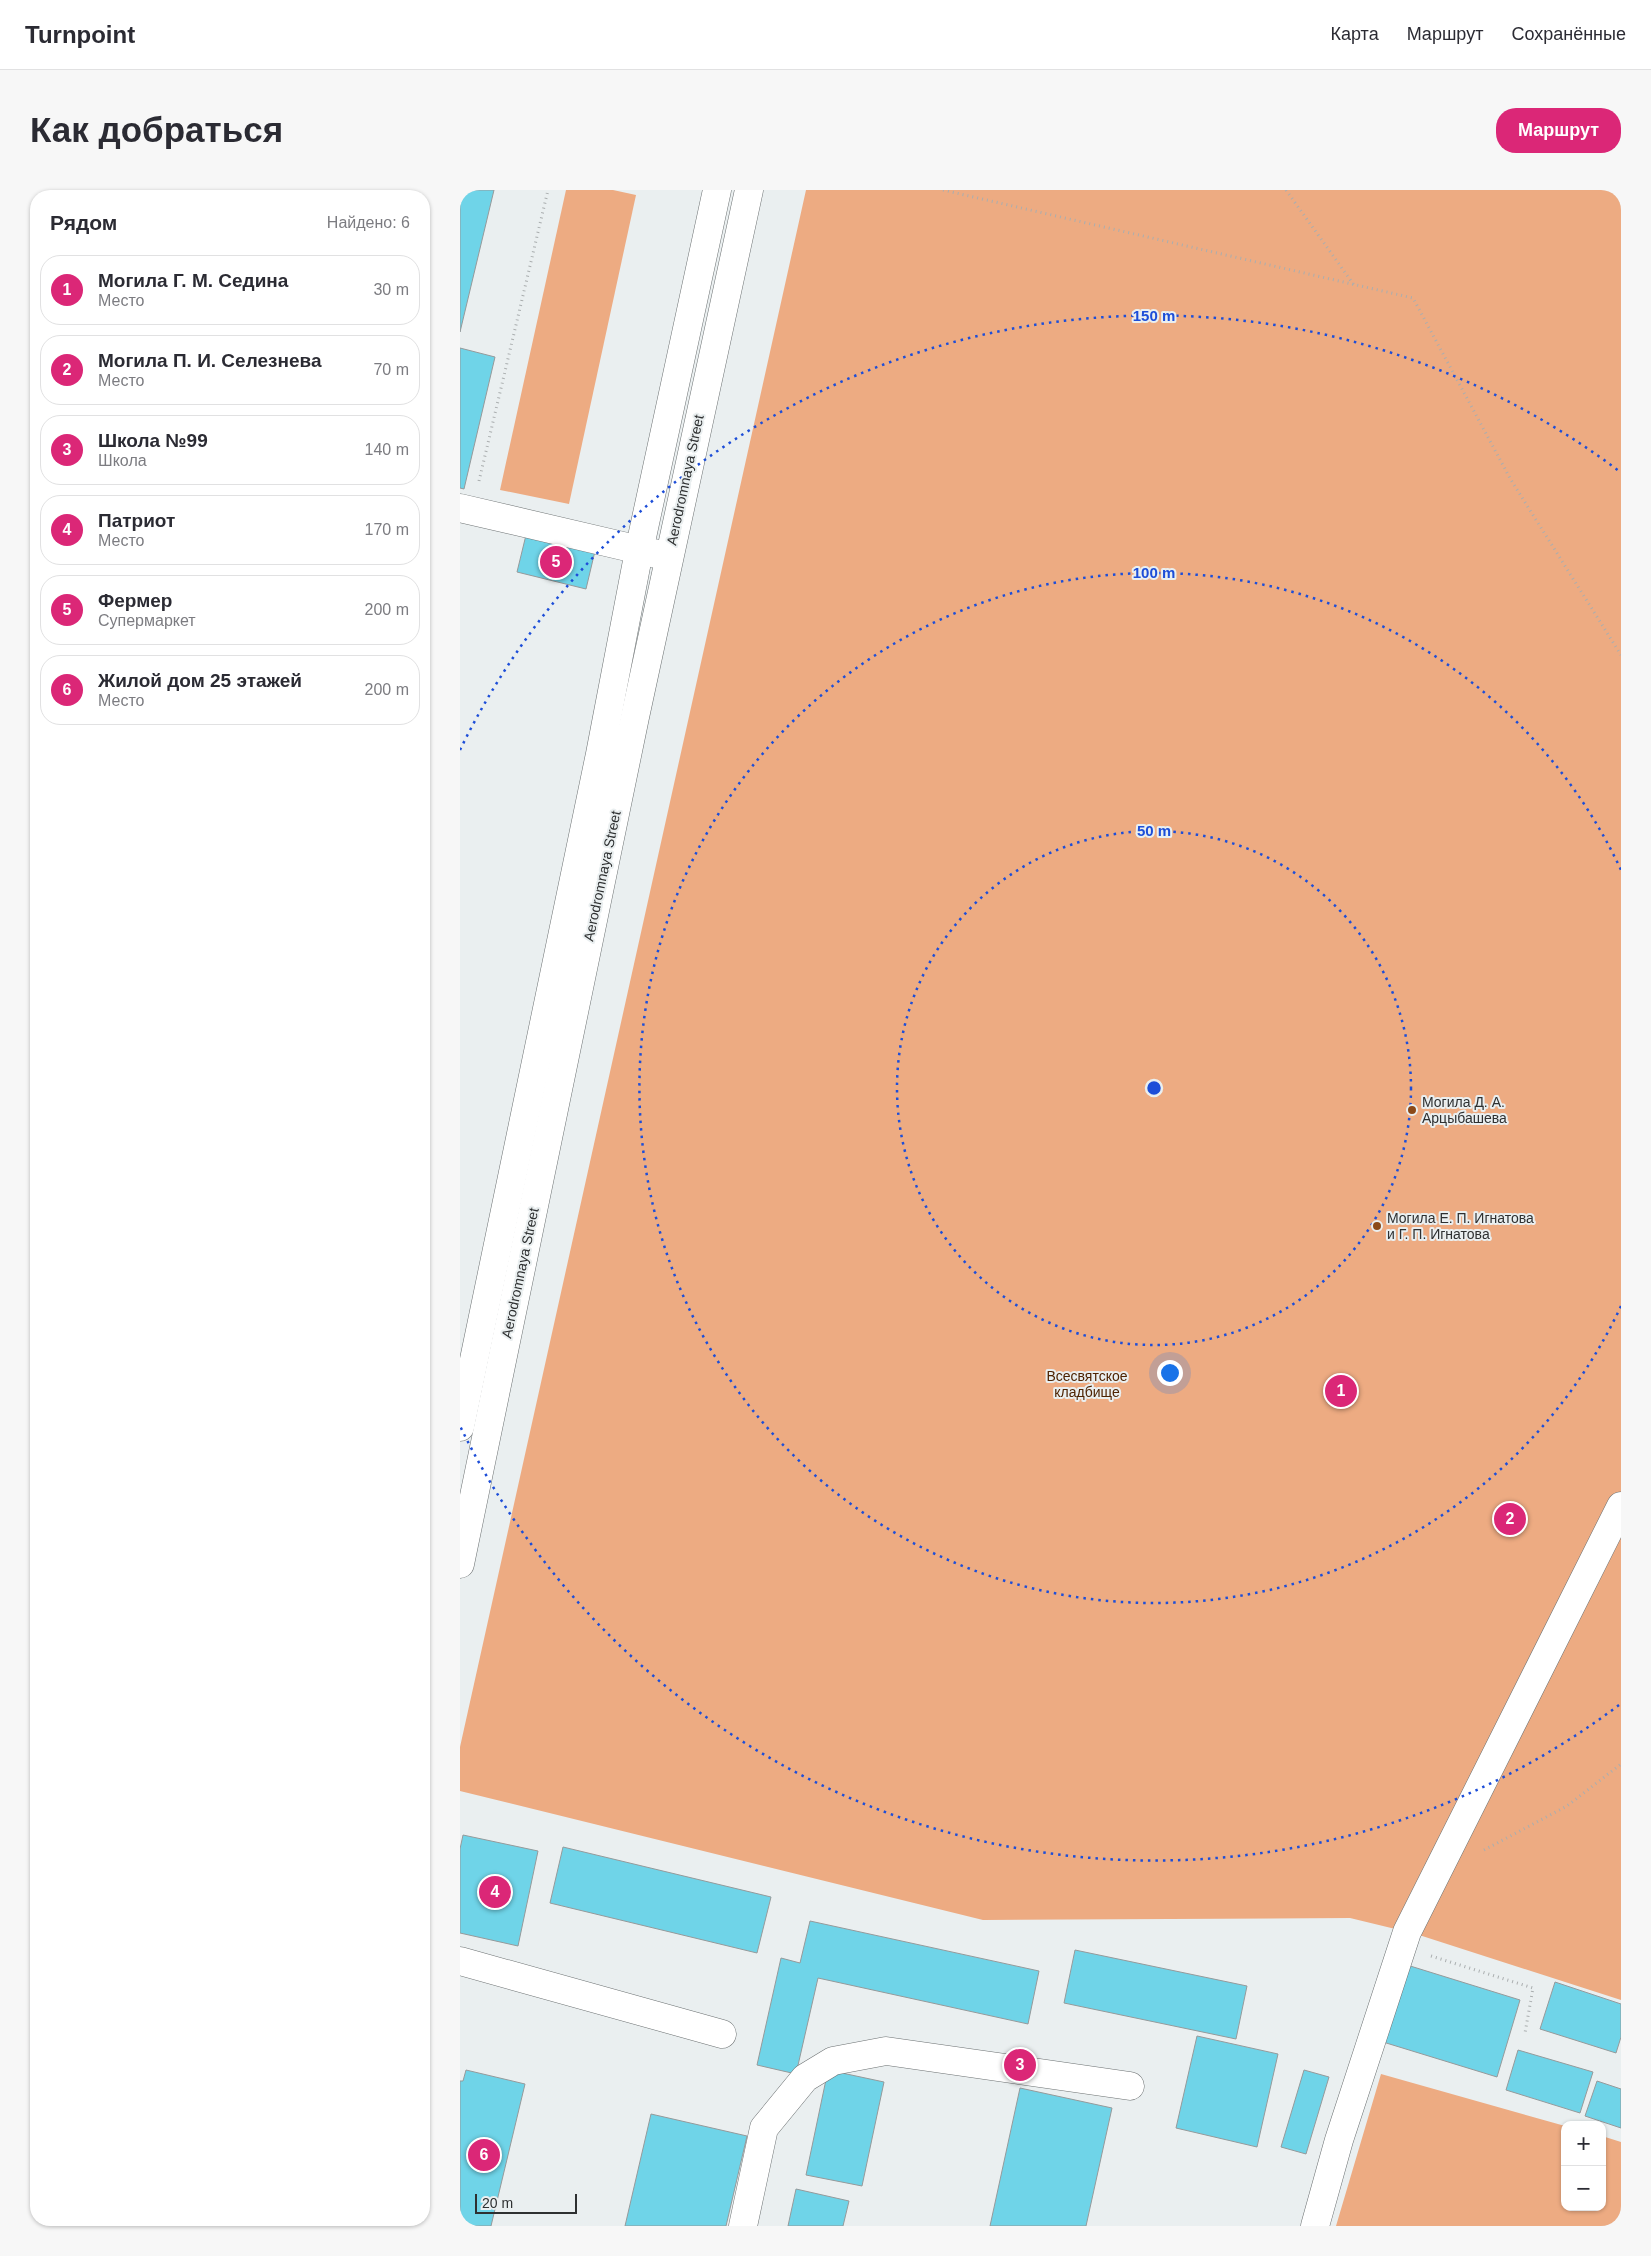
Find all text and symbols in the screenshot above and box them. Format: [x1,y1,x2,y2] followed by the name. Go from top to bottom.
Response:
[25,21,135,48] text: Turnpoint
[1331,24,1379,44] text: Карта
[1407,24,1483,44] text: Маршрут
[1511,24,1626,44] text: Сохранённые
[1496,108,1621,153] button: Маршрут
[30,110,283,149] text: Как добраться
[50,211,117,234] text: Рядом
[327,214,410,231] text: Найдено: 6
[98,270,288,291] text: Могила Г. М. Седина
[63,281,71,298] text: 1
[373,281,409,298] text: 30 m
[98,292,144,309] text: Место
[1133,307,1175,324] text: 150 m
[98,350,322,371] text: Могила П. И. Селезнева
[63,361,71,378] text: 2
[373,361,409,378] text: 70 m
[98,372,144,389] text: Место
[663,413,707,547] street label: Aerodromnaya Street
[98,430,208,451] text: Школа №99
[63,441,71,458] text: 3
[365,441,409,458] text: 140 m
[98,452,147,469] text: Школа
[98,510,175,531] text: Патриот
[63,521,71,538] text: 4
[365,521,409,538] text: 170 m
[98,532,144,549] text: Место
[540,543,572,581] pin: 5
[1133,564,1175,581] text: 100 m
[98,590,172,611] text: Фермер
[63,601,71,618] text: 5
[365,601,409,618] text: 200 m
[98,612,196,629] text: Супермаркет
[98,670,302,691] text: Жилой дом 25 этажей
[63,681,71,698] text: 6
[365,681,409,698] text: 200 m
[98,692,144,709] text: Место
[580,809,624,943] street label: Aerodromnaya Street
[1137,822,1171,839] text: 50 m
[1145,1079,1163,1097] centre of rings
[1422,1094,1507,1126] place label: Могила Д. А. Арцыбашева
[1406,1104,1418,1116] marker: Могила Д. А. Арцыбашева
[498,1206,542,1340] street label: Aerodromnaya Street
[1387,1210,1534,1242] place label: Могила Е. П. Игнатова и Г. П. Игнатова
[1371,1220,1383,1232] marker: Могила Е. П. Игнатова и Г. П. Игнатова
[1157,1360,1183,1386] your location
[1046,1368,1128,1400] park label: Всесвятское кладбище
[1325,1372,1357,1410] pin: 1
[1494,1500,1526,1538] pin: 2
[479,1873,511,1911] pin: 4
[1004,2046,1036,2084] pin: 3
[1561,2121,1606,2211] map controls
[1561,2121,1606,2166] button: +
[468,2136,500,2174] pin: 6
[1561,2166,1606,2211] button: −
[475,2191,578,2214] scale bar
[482,2195,513,2211] text: 20 m

